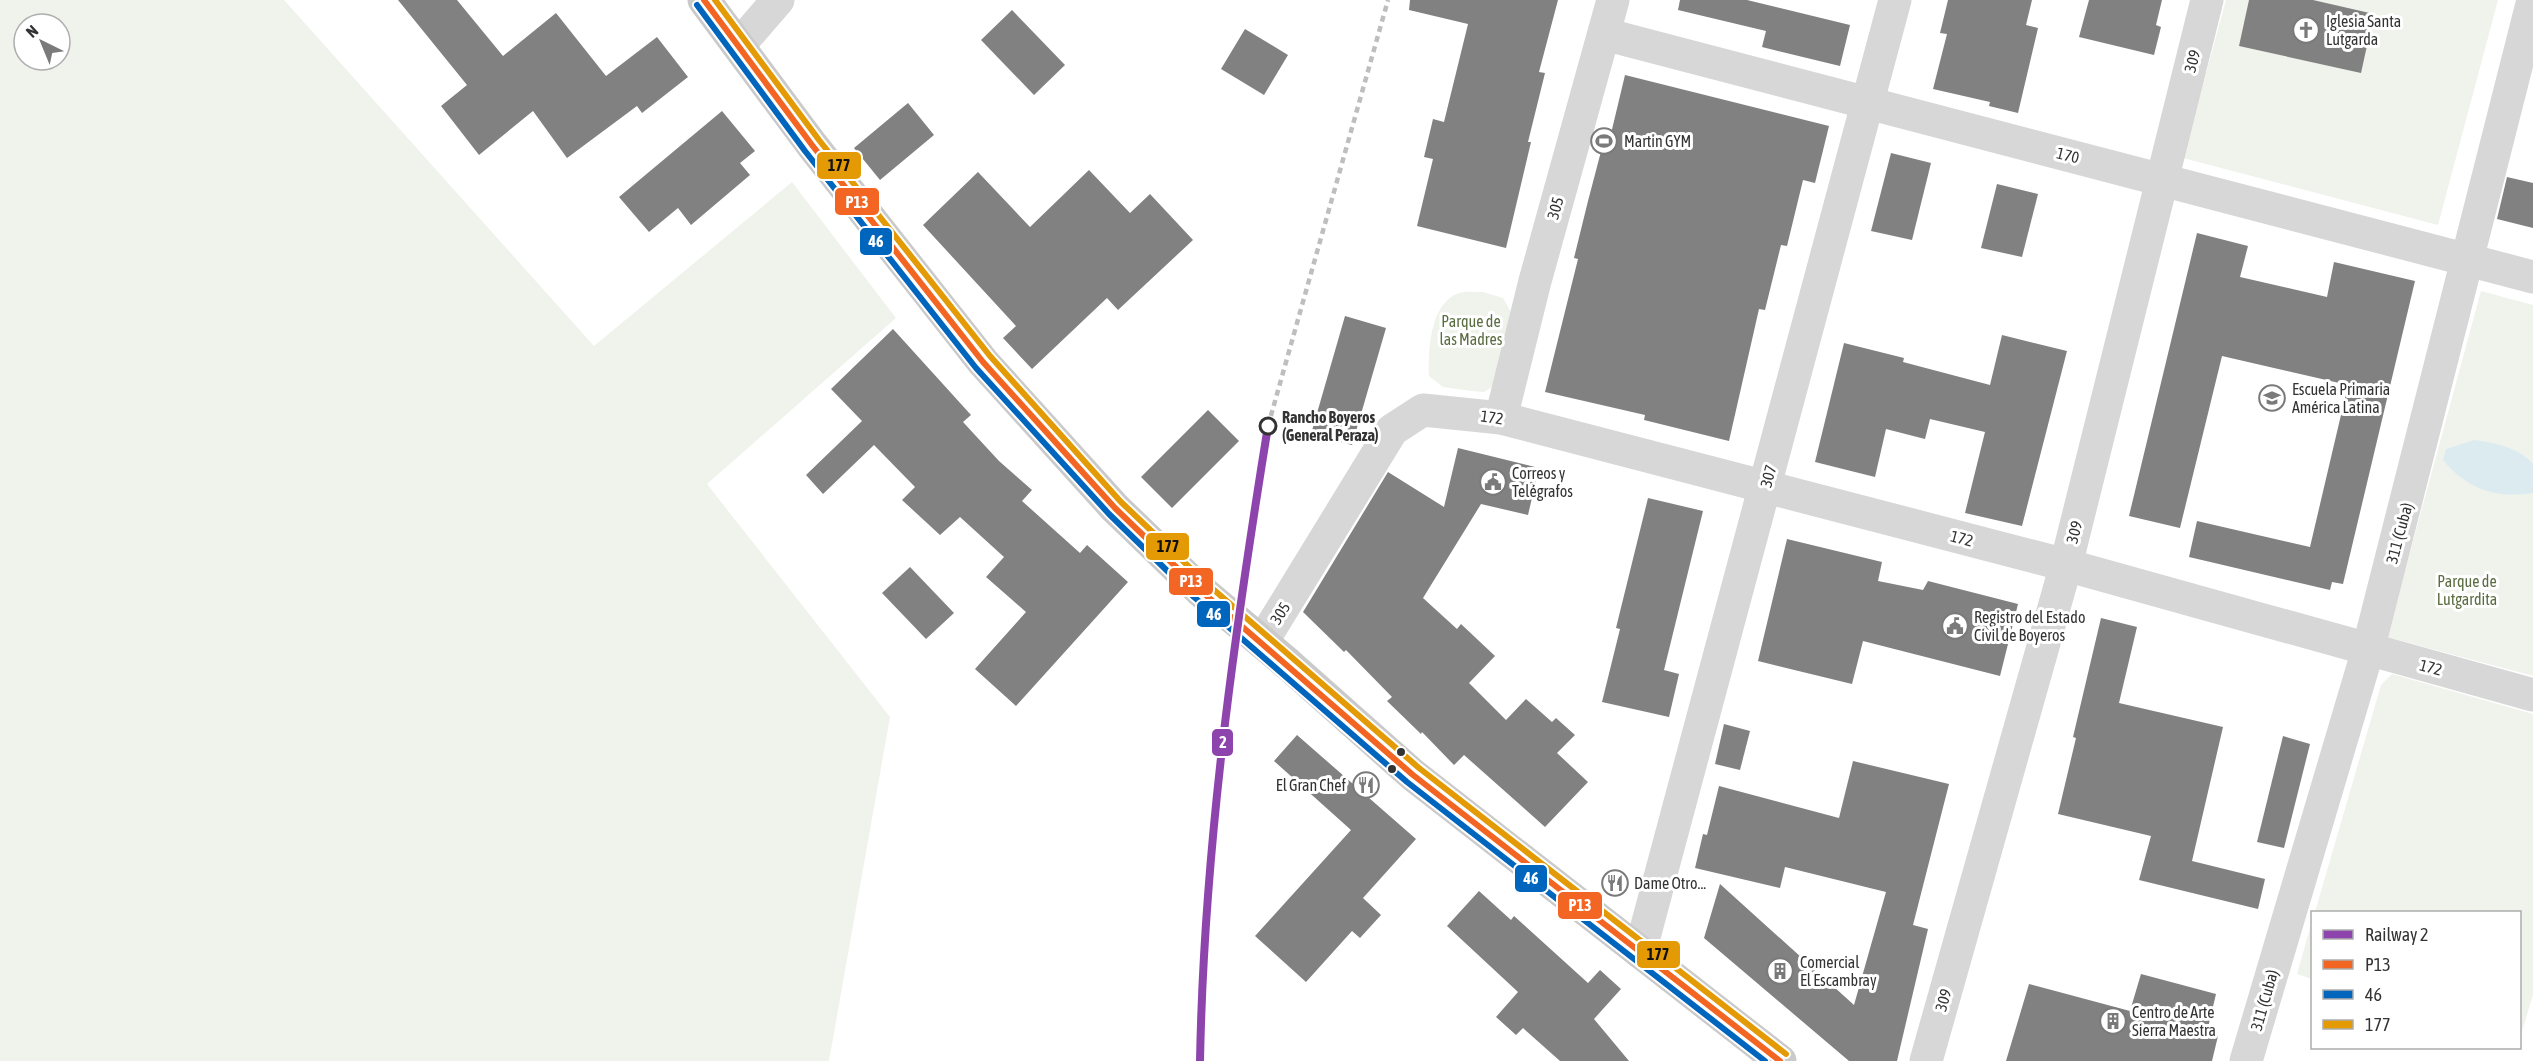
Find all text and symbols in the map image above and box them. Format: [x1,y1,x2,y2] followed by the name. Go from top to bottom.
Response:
[12,12,72,72] north arrow
[2326,12,2401,49] place label: Iglesia Santa Lutgarda
[2291,15,2321,45] church icon: Iglesia Santa Lutgarda
[22,21,41,41] text: N
[2181,48,2203,74] street label: 309
[1589,126,1619,156] sports icon: Martin GYM
[1624,132,1691,150] place label: Martin GYM
[2055,144,2081,166] street label: 170
[816,151,862,180] line badge: 177
[828,156,850,174] text: 177
[834,187,880,216] line badge: P13
[846,193,868,211] text: P13
[1543,195,1567,221] street label: 305
[859,227,893,256] line badge: 46
[867,232,884,250] text: 46
[1440,312,1503,348] park label: Parque de las Madres
[2292,380,2390,416] place label: Escuela Primaria América Latina
[2257,383,2287,413] school or university icon: Escuela Primaria América Latina
[1480,407,1504,427] street label: 172
[1282,408,1379,444] place label: Rancho Boyeros (General Peraza)
[1259,417,1277,435] marker: Rancho Boyeros (General Peraza)
[1756,463,1780,489] street label: 307
[1512,464,1573,501] place label: Correos y Telégrafos
[1478,467,1508,497] public building icon: Correos y Telégrafos
[2382,500,2417,566] street label: 311 (Cuba)
[2063,519,2085,545] street label: 309
[1949,526,1975,550] street label: 172
[1145,532,1190,561] line badge: 177
[1157,537,1179,555] text: 177
[1168,567,1214,596] line badge: P13
[1180,572,1202,590] text: P13
[2437,572,2497,609] park label: Parque de Lutgardita
[1266,599,1294,627] street label: 305
[1196,600,1231,628] line badge: 46
[1205,605,1222,623] text: 46
[1974,608,2085,645] place label: Registro del Estado Civil de Boyeros
[1940,611,1970,641] public building icon: Registro del Estado Civil de Boyeros
[2418,655,2444,679] street label: 172
[1211,728,1234,757] line badge: 2
[1219,733,1227,751] text: 2
[1395,746,1407,758] unlabelled marker
[1386,763,1398,775] unlabelled marker
[1351,770,1381,800] restaurant icon: El Gran Chef
[1276,776,1347,794] place label: El Gran Chef
[1514,864,1548,893] line badge: 46
[1600,868,1630,898] restaurant icon: Dame Otro...
[1522,869,1539,887] text: 46
[1634,874,1706,892] place label: Dame Otro...
[1557,891,1603,920] line badge: P13
[1569,896,1591,914] text: P13
[2311,911,2521,1049] legend
[2365,924,2428,945] text: Railway 2
[1636,940,1681,969] line badge: 177
[1647,945,1669,963] text: 177
[1800,953,1877,990] place label: Comercial El Escambray
[2365,954,2391,975] text: P13
[1765,956,1795,986] building icon: Comercial El Escambray
[2247,967,2282,1033] street label: 311 (Cuba)
[2365,984,2382,1005] text: 46
[1931,987,1955,1013] street label: 309
[2132,1003,2216,1039] place label: Centro de Arte Sierra Maestra
[2098,1006,2128,1036] building icon: Centro de Arte Sierra Maestra
[2365,1014,2390,1035] text: 177

